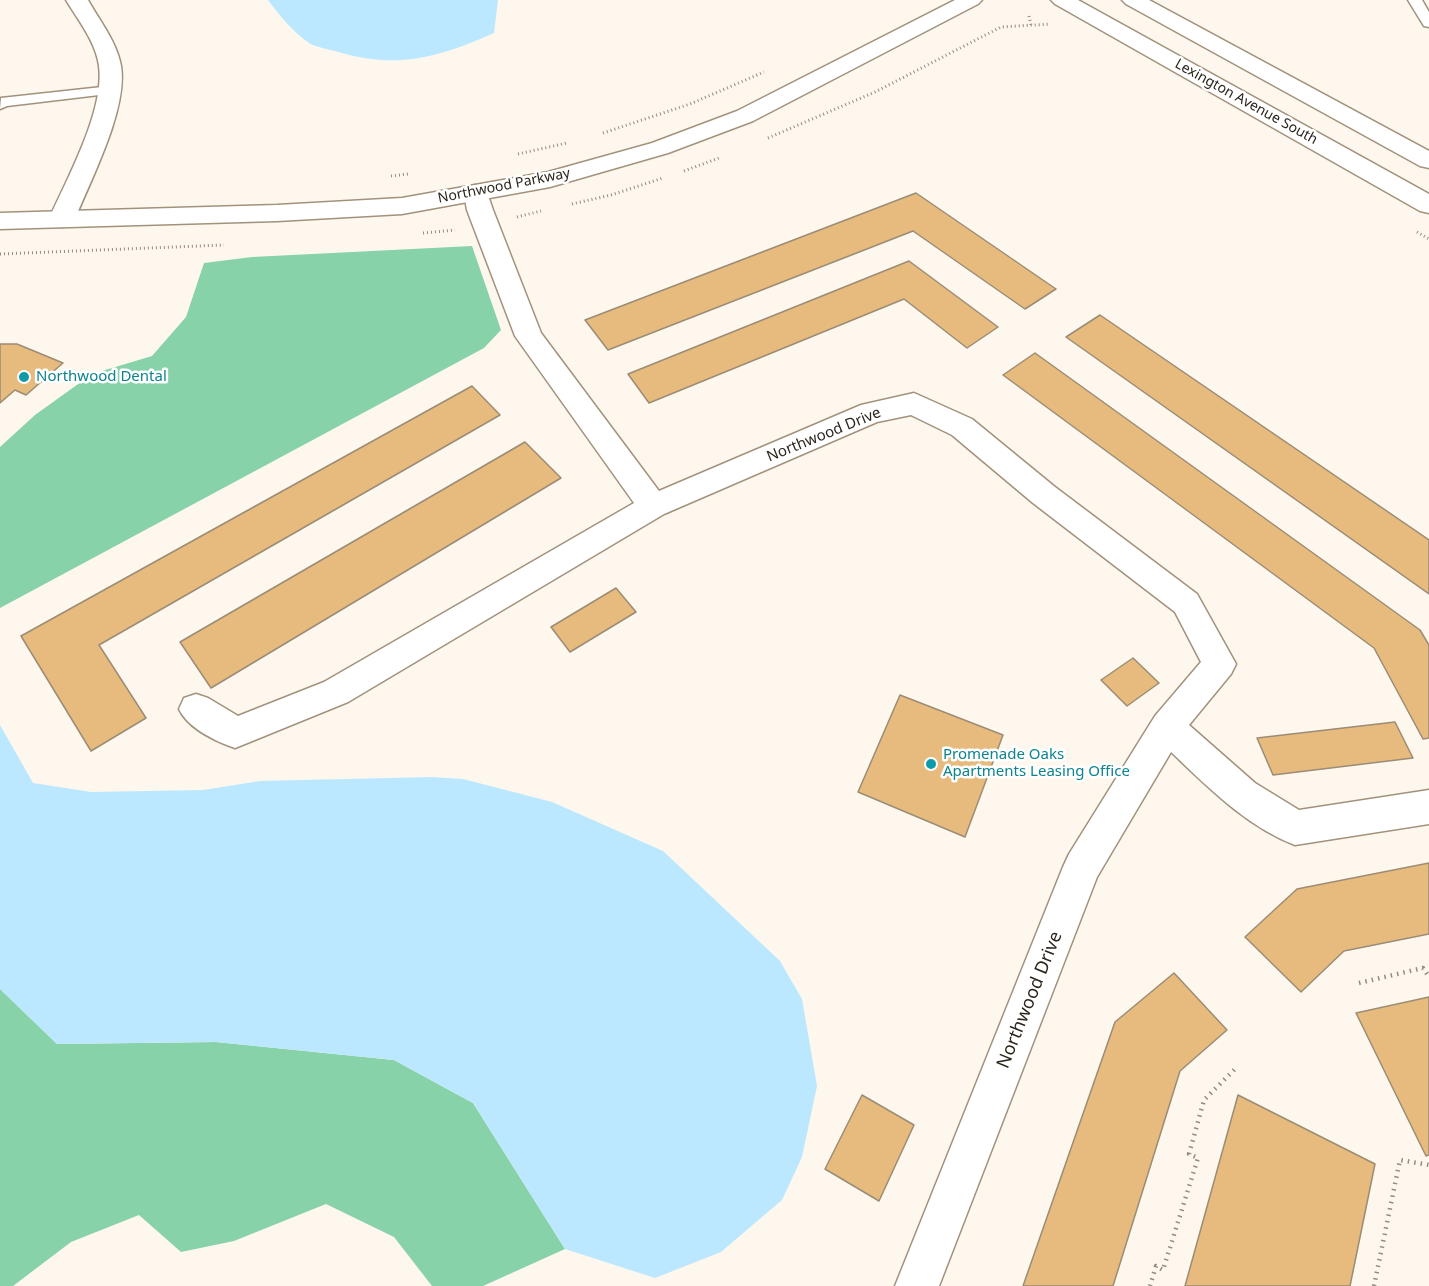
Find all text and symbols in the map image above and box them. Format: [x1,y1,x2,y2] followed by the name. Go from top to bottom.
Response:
[1172,56,1320,148] street label: Lexington Avenue South
[436,165,572,207] street label: Northwood Parkway
[36,368,167,386] place label: Northwood Dental
[17,370,31,384] marker: Northwood Dental
[764,404,884,466] street label: Northwood Drive
[943,746,1130,781] place label: Promenade Oaks Apartments Leasing Office
[924,757,938,771] marker: Promenade Oaks Apartments Leasing Office
[993,928,1067,1072] street label: Northwood Drive

